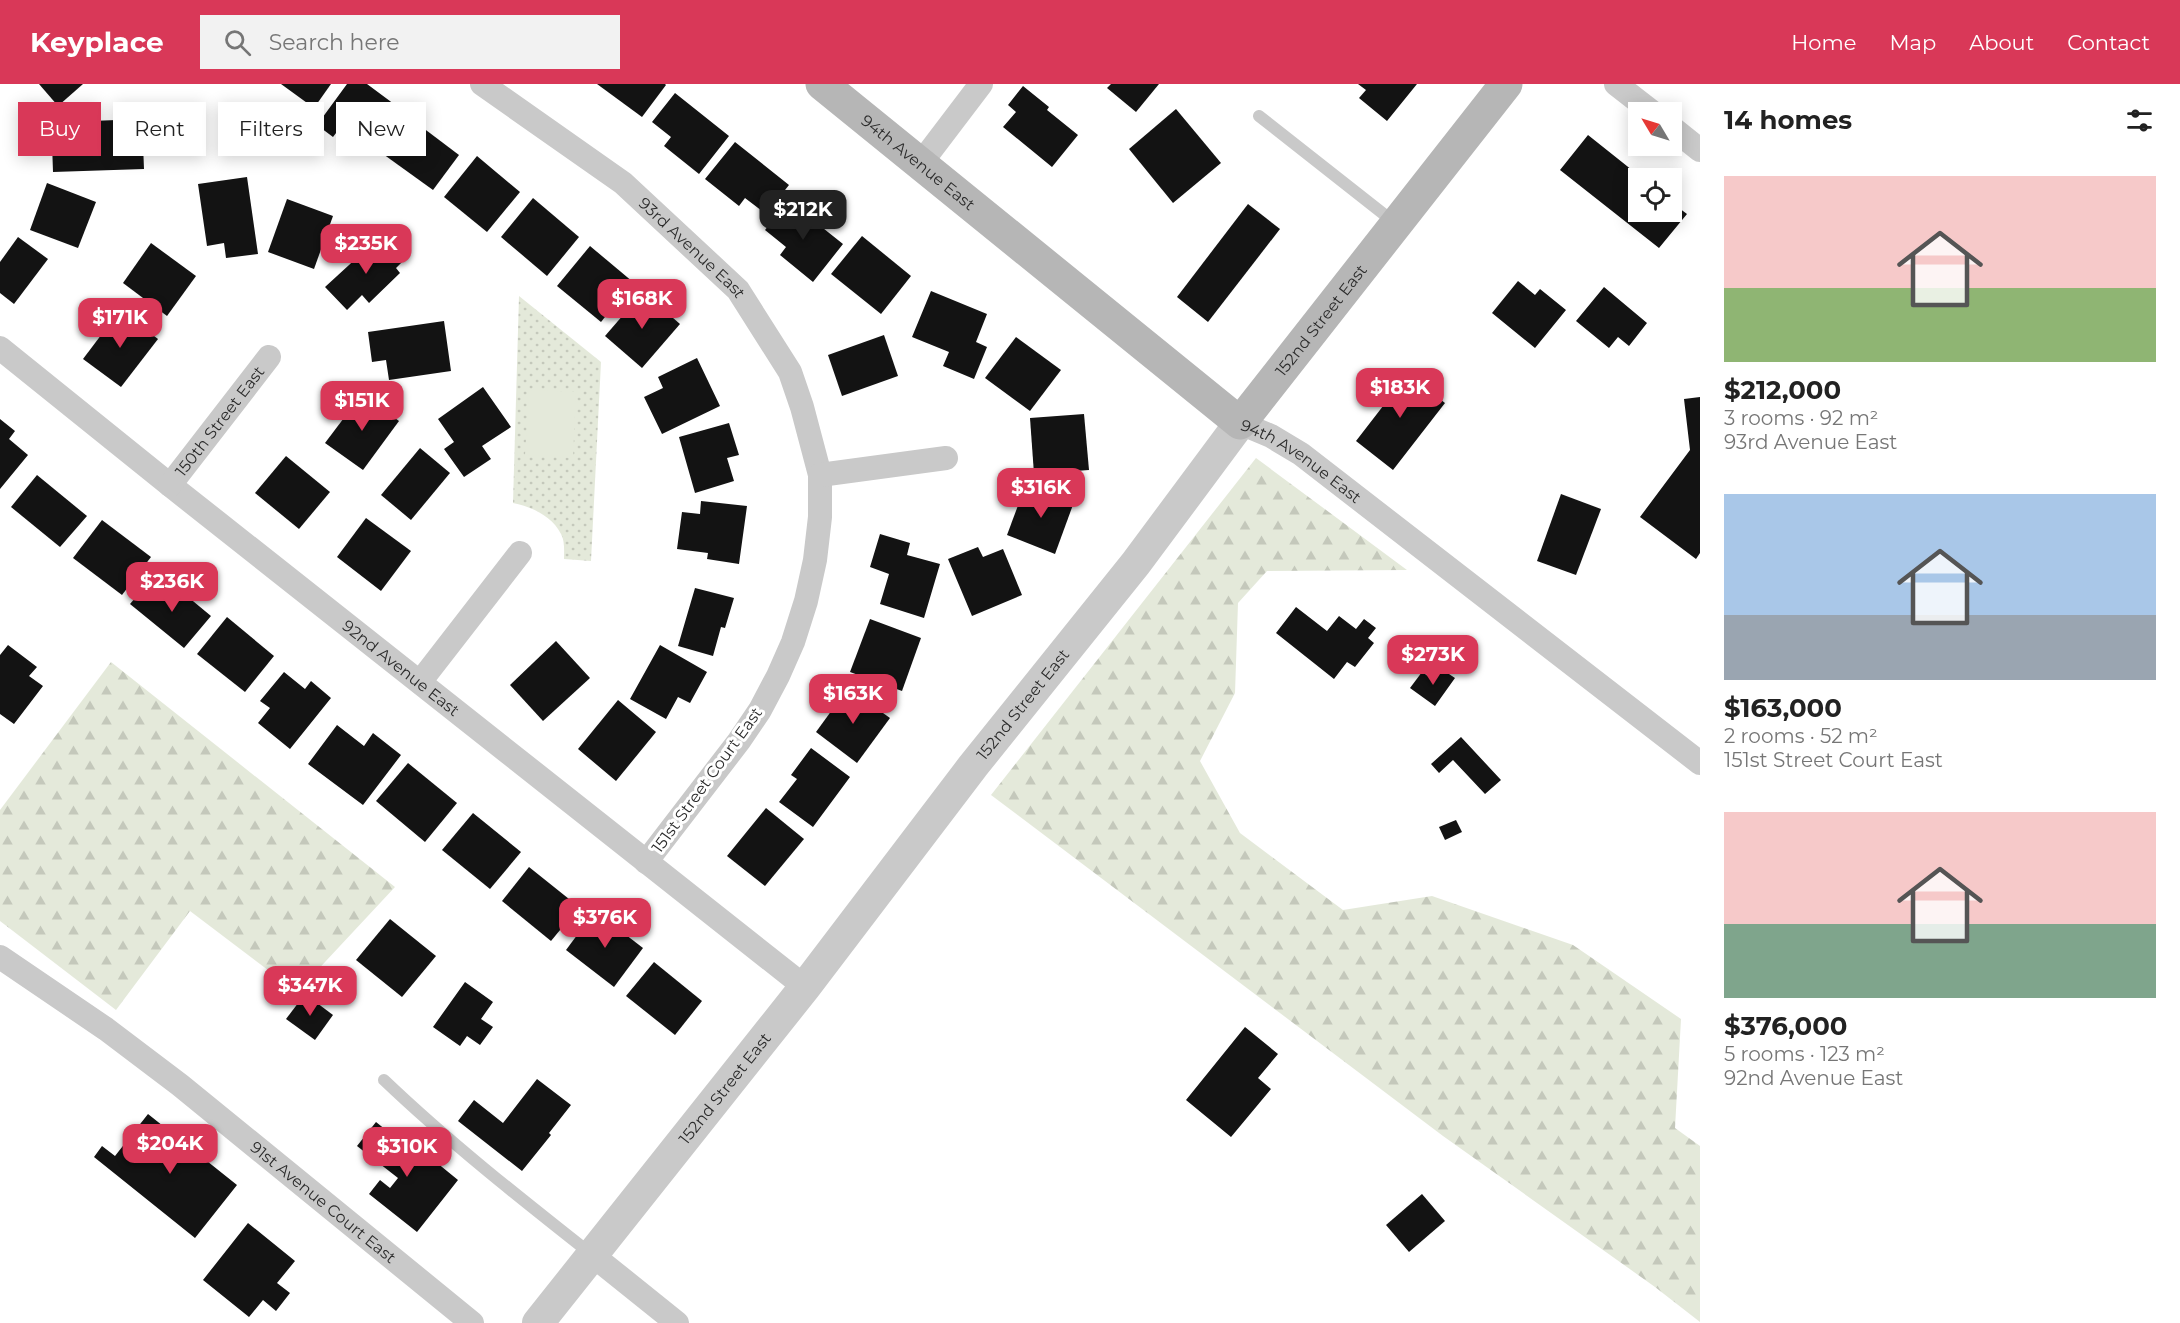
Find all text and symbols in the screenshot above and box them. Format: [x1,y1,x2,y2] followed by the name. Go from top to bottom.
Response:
[200,15,620,69] search box
[30,25,164,59] text: Keyplace
[221,26,254,59] icon: search
[269,29,400,56] text: Search here
[1791,30,1856,55] text: Home
[1889,30,1936,55] text: Map
[1969,30,2034,55] text: About
[2067,30,2150,55] text: Contact
[18,102,101,156] chip: Buy
[113,102,206,156] chip: Rent
[218,102,324,156] chip: Filters
[336,102,426,156] chip: New
[1628,102,1682,156] north arrow
[1628,102,1682,222] map controls
[1724,104,1852,136] text: 14 homes
[2123,104,2156,137] icon: filters
[858,110,979,214] street label: 94th Avenue East
[1628,168,1682,222] button: locate
[761,190,845,241] pin: $212K
[635,193,750,301] street label: 93rd Avenue East
[774,197,833,221] text: $212K
[1886,215,1994,323] icon: home
[324,224,408,275] pin: $235K
[335,231,397,255] text: $235K
[1271,260,1371,380] street label: 152nd Street East
[600,279,684,330] pin: $168K
[611,286,673,310] text: $168K
[78,298,162,349] pin: $171K
[92,305,148,329] text: $171K
[171,362,268,480] street label: 150th Street East
[1358,368,1442,419] pin: $183K
[1724,374,1841,406] text: $212,000
[1370,375,1430,399] text: $183K
[320,381,404,432] pin: $151K
[335,388,389,412] text: $151K
[1724,406,1878,430] text: 3 rooms · 92 m²
[1238,415,1366,507] street label: 94th Avenue East
[1724,430,1897,454] text: 93rd Avenue East
[999,468,1083,519] pin: $316K
[1011,475,1071,499] text: $316K
[1886,533,1994,641] icon: home
[130,562,214,613] pin: $236K
[140,569,204,593] text: $236K
[339,616,464,720] street label: 92nd Avenue East
[1391,635,1475,686] pin: $273K
[1401,642,1465,666] text: $273K
[972,645,1073,763] street label: 152nd Street East
[811,674,895,725] pin: $163K
[823,681,883,705] text: $163K
[1724,692,1842,724] text: $163,000
[648,703,766,856] street label: 151st Street Court East
[1724,724,1878,748] text: 2 rooms · 52 m²
[1724,748,1943,772] text: 151st Street Court East
[1886,851,1994,959] icon: home
[563,898,647,949] pin: $376K
[573,905,637,929] text: $376K
[268,966,352,1017] pin: $347K
[278,973,342,997] text: $347K
[1724,1010,1848,1042] text: $376,000
[675,1028,775,1148] street label: 152nd Street East
[1724,1042,1885,1066] text: 5 rooms · 123 m²
[1724,1066,1903,1090] text: 92nd Avenue East
[128,1124,212,1175] pin: $204K
[365,1127,449,1178] pin: $310K
[137,1131,203,1155] text: $204K
[377,1134,437,1158] text: $310K
[247,1137,400,1267] street label: 91st Avenue Court East

